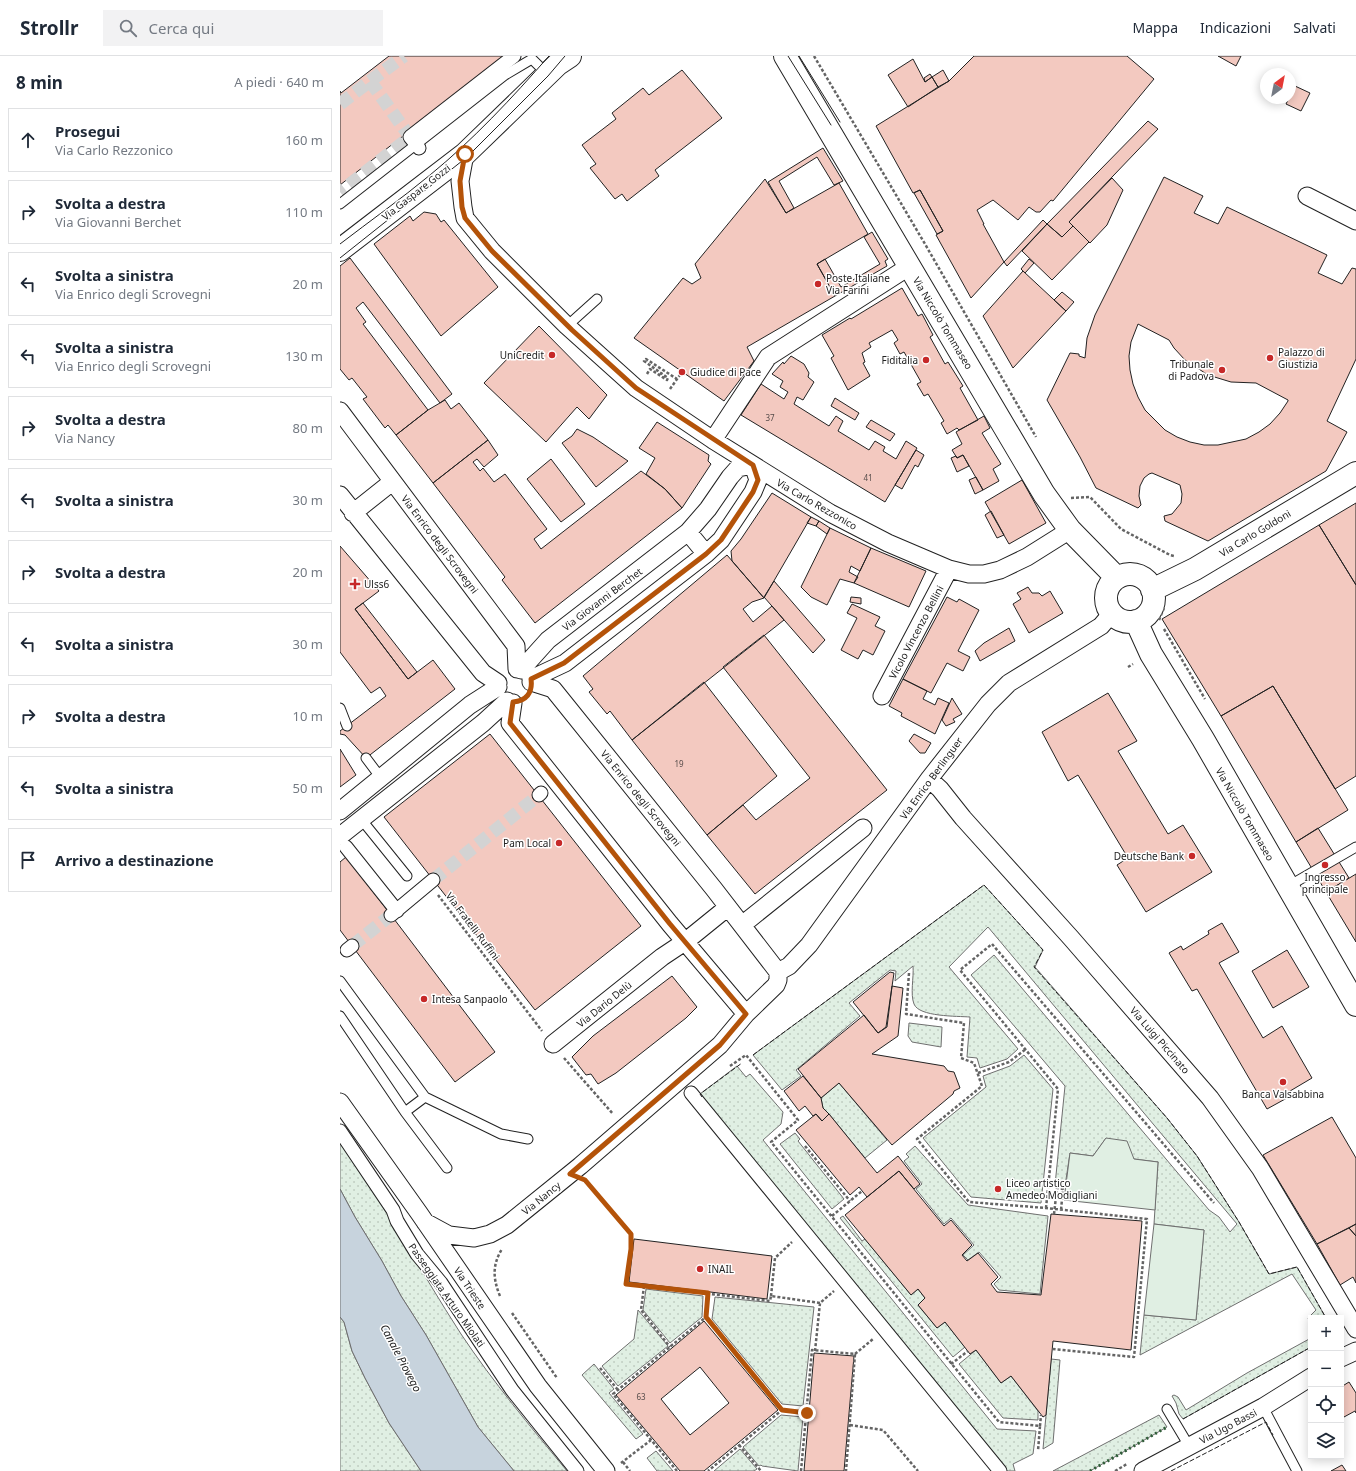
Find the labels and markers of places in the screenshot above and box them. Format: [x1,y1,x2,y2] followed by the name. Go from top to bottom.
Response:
[826,271,890,297] place label: Poste Italiane Via Farini
[813,279,823,289] marker: Poste Italiane Via Farini
[1278,345,1325,371] place label: Palazzo di Giustizia
[500,348,544,362] place label: UniCredit
[547,350,557,360] marker: UniCredit
[882,353,918,367] place label: Fiditalia
[1265,353,1275,363] marker: Palazzo di Giustizia
[921,355,931,365] marker: Fiditalia
[1168,357,1214,383] place label: Tribunale di Padova
[690,365,762,379] place label: Giudice di Pace
[1217,365,1227,375] marker: Tribunale di Padova
[677,367,687,377] marker: Giudice di Pace
[364,577,389,591] place label: Ulss6
[349,578,361,590] marker: Ulss6
[503,836,551,850] place label: Pam Local
[554,838,564,848] marker: Pam Local
[1114,849,1185,863] place label: Deutsche Bank
[1187,851,1197,861] marker: Deutsche Bank
[1320,860,1330,870] marker: Ingresso principale
[1302,870,1349,896] place label: Ingresso principale
[432,992,508,1006] place label: Intesa Sanpaolo
[419,994,429,1004] marker: Intesa Sanpaolo
[1278,1077,1288,1087] marker: Banca Valsabbina
[1242,1087,1324,1101] place label: Banca Valsabbina
[1006,1176,1097,1202] place label: Liceo artistico Amedeo Modigliani
[993,1184,1003,1194] marker: Liceo artistico Amedeo Modigliani
[708,1262,734,1276] place label: INAIL
[695,1264,705,1274] marker: INAIL

